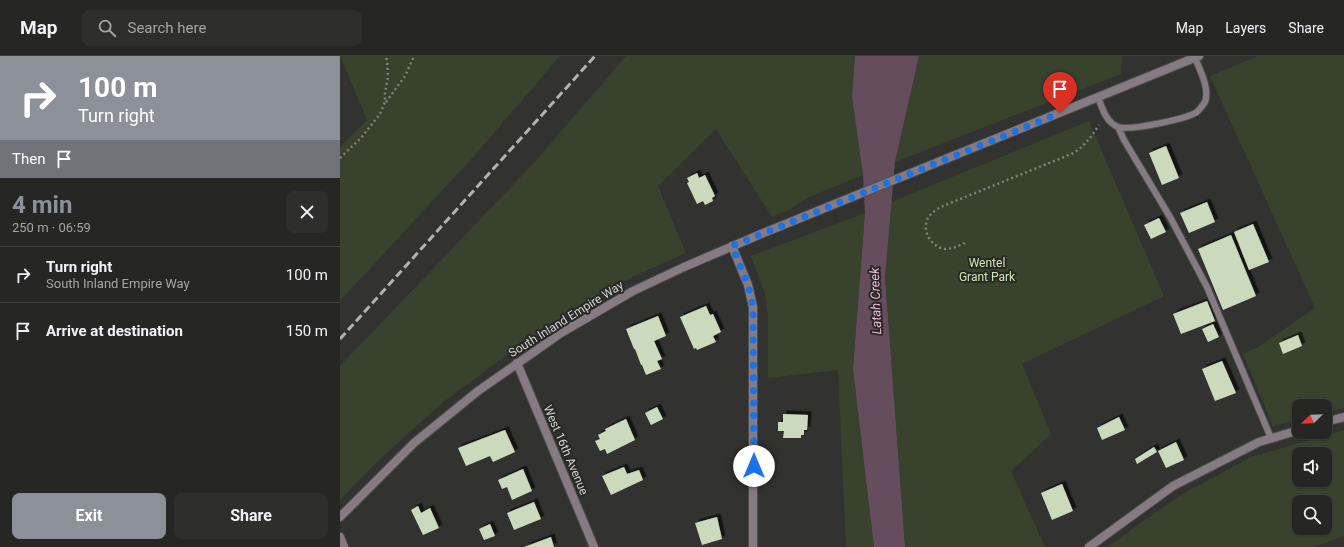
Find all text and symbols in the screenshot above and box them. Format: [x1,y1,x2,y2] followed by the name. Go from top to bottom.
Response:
[82,10,362,46] search box
[20,16,58,39] text: Map
[96,17,118,39] icon: search
[128,19,206,37] text: Search here
[1176,20,1203,36] text: Map
[1225,20,1266,36] text: Layers
[1288,20,1324,36] text: Share
[78,71,157,104] text: 100 m
[12,72,64,124] icon: right
[1043,72,1077,113] pin
[1049,78,1071,100] icon: arrive
[78,105,155,126] text: Turn right
[53,148,75,170] icon: arrive
[12,150,45,168] text: Then
[12,191,72,219] text: 4 min
[286,191,328,233] button: close
[12,220,91,235] text: 250 m · 06:59
[959,256,1016,284] park label: Wentel Grant Park
[46,258,112,276] text: Turn right
[12,264,34,286] icon: right
[286,266,328,284] text: 100 m
[867,267,884,335] water label: Latah Creek
[46,276,190,291] text: South Inland Empire Way
[506,278,626,360] street label: South Inland Empire Way
[12,320,34,342] icon: arrive
[46,322,183,340] text: Arrive at destination
[286,322,328,340] text: 150 m
[1292,399,1332,439] north arrow
[1292,399,1332,535] map controls
[541,403,591,497] street label: West 16th Avenue
[733,445,775,487] position arrow
[1292,447,1332,487] button: sound
[12,493,166,539] button: Exit
[174,493,328,539] button: Share
[1292,495,1332,535] button: search

